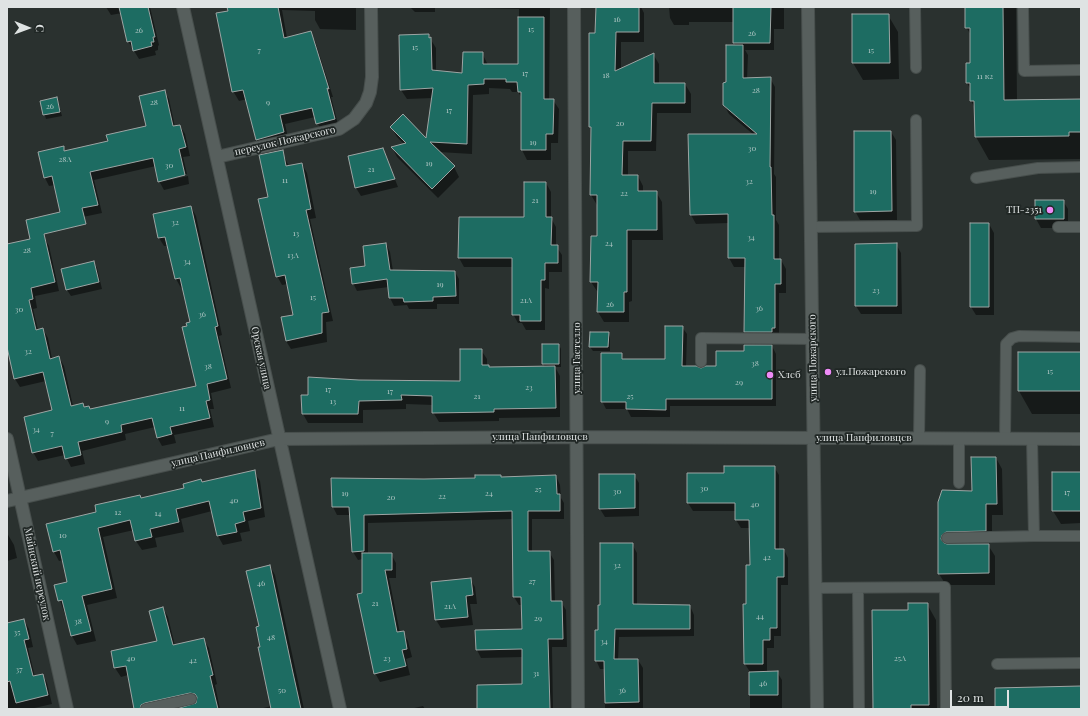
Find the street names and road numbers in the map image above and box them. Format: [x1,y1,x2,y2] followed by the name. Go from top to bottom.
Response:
[233,124,337,158] street label: переулок Пожарского
[806,314,820,402] street label: улица Пожарского
[571,322,583,394] street label: улица Гастелло
[249,326,273,390] street label: Орская улица
[492,431,588,443] street label: улица Панфиловцев
[816,432,912,444] street label: улица Панфиловцев
[170,436,266,470] street label: улица Панфиловцев
[21,527,53,621] street label: Майнский переулок

